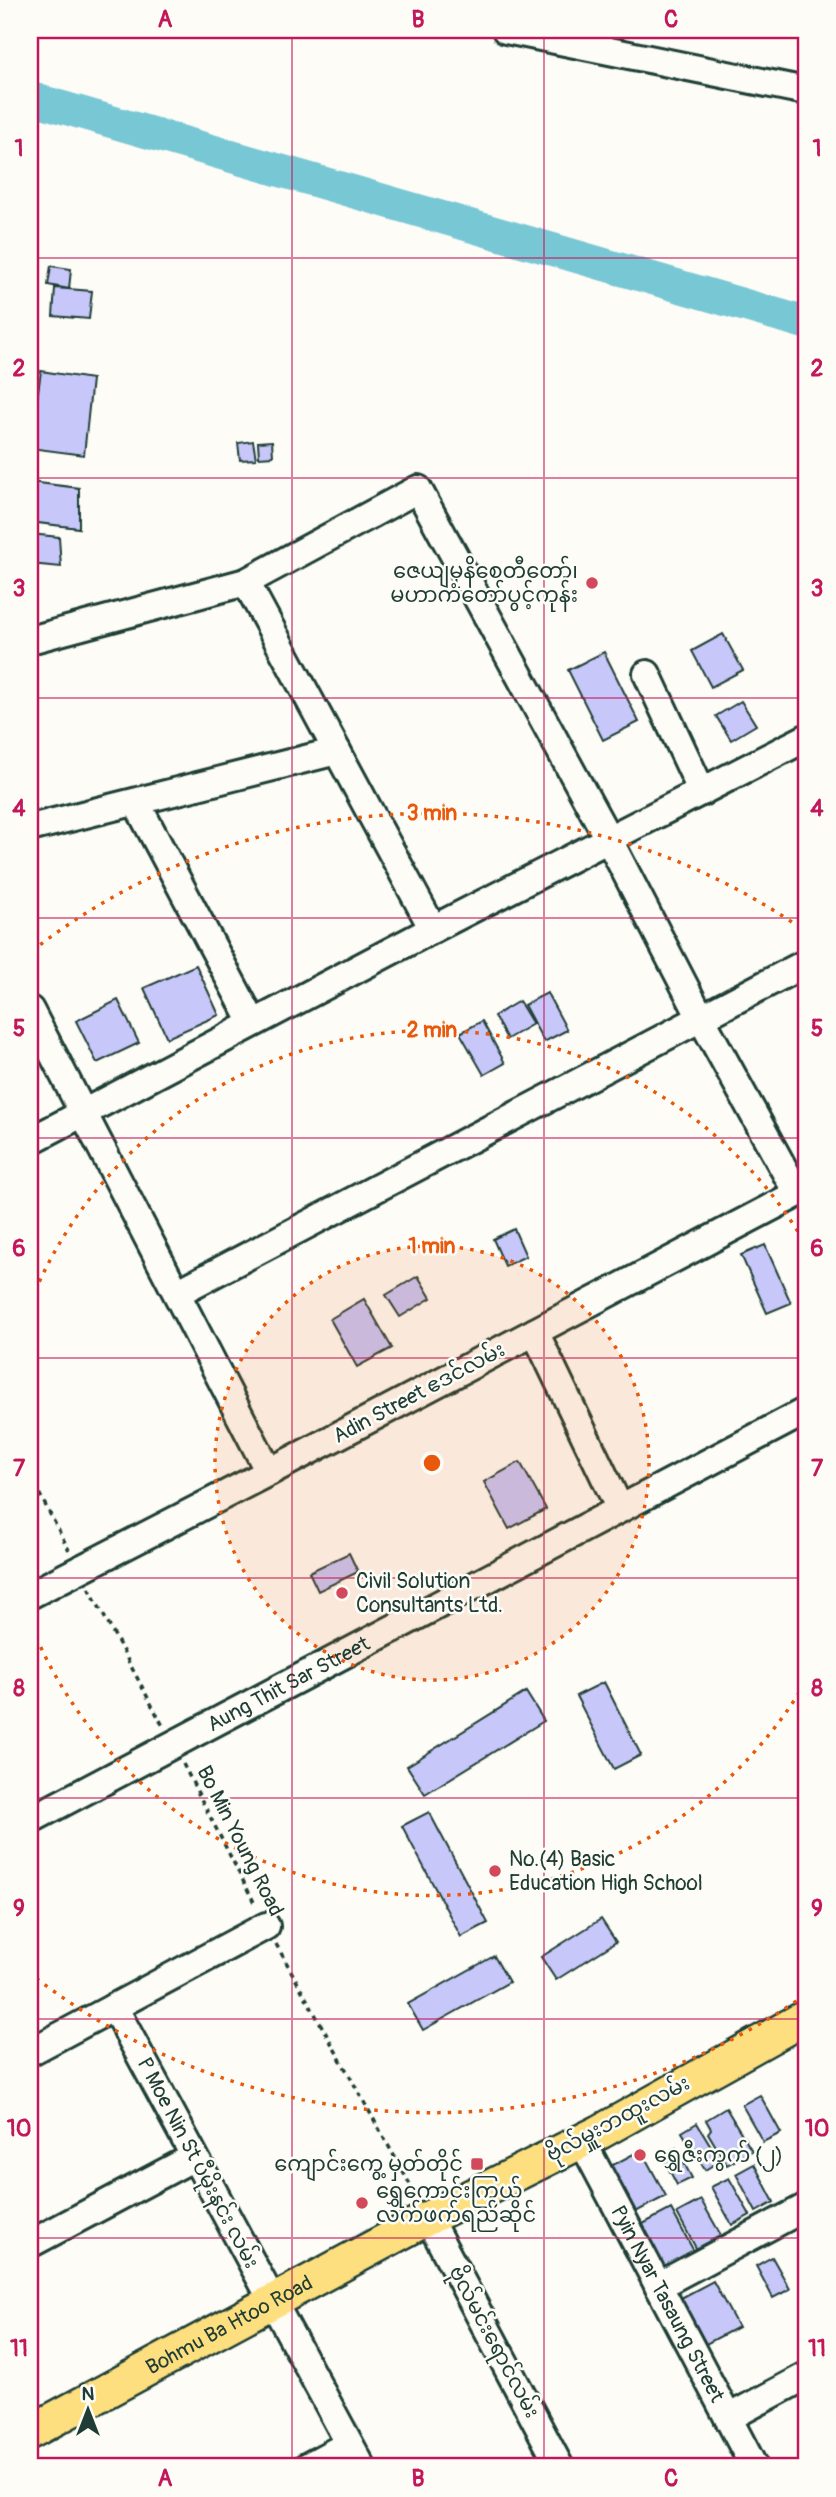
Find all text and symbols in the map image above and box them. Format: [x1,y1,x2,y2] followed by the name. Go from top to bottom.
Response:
[158,5,173,34] text: A
[411,5,425,34] text: B
[664,5,678,34] text: C
[15,134,24,163] text: 1
[813,134,822,163] text: 1
[13,354,26,383] text: 2
[811,354,824,383] text: 2
[390,555,578,612] place label: ဇေယျမုနိစေတီတော်၊ မဟာကံတော်ပွင့်ကုန်း
[13,574,25,603] text: 3
[811,574,823,603] text: 3
[584,575,600,591] marker: ဇေယျမုနိစေတီတော်၊ မဟာကံတော်ပွင့်ကုန်း
[12,794,26,823] text: 4
[810,794,824,823] text: 4
[407,800,457,827] text: 3 min
[13,1014,25,1043] text: 5
[811,1014,823,1043] text: 5
[407,1017,457,1044] text: 2 min
[409,1233,456,1260] text: 1 min
[12,1234,26,1263] text: 6
[810,1234,824,1263] text: 6
[327,1334,510,1450] street label: Adin Street ဧဒင်လမ်း
[420,1451,444,1475] centre of rings
[13,1454,26,1483] text: 7
[811,1454,824,1483] text: 7
[356,1568,503,1619] place label: Civil Solution Consultants Ltd.
[334,1585,350,1601] marker: Civil Solution Consultants Ltd.
[202,1630,375,1738] street label: Aung Thit Sar Street
[13,1674,25,1703] text: 8
[811,1674,823,1703] text: 8
[190,1761,290,1921] street label: Bo Min Young Road
[509,1846,703,1897] place label: No.(4) Basic Education High School
[487,1863,503,1879] marker: No.(4) Basic Education High School
[13,1894,25,1923] text: 9
[811,1894,823,1923] text: 9
[128,2051,268,2275] street label: P Moe Nin St ပီမိုးနင်း လမ်း
[540,2067,696,2171] street label: ဗိုလ်မှူးဘထူးလမ်း
[7,2114,31,2143] text: 10
[805,2114,829,2143] text: 10
[654,2139,783,2172] place label: ရွှေဇီးကွက် (၂)
[632,2147,648,2163] marker: ရွှေဇီးကွက် (၂)
[274,2148,463,2182] place label: ကျောင်းကွေ့ မှတ်တိုင်
[469,2156,485,2172] marker: ကျောင်းကွေ့ မှတ်တိုင်
[376,2175,536,2232] place label: ရွှေကောင်းကြွယ် လက်ဖက်ရည်ဆိုင်
[354,2195,370,2211] marker: ရွှေကောင်းကြွယ် လက်ဖက်ရည်ဆိုင်
[605,2201,731,2407] street label: Pyin Nyar Tasaung Street
[440,2260,548,2424] street label: ဗိုလ်မင်းရောင်လမ်း
[141,2269,317,2381] street label: Bohmu Ba Htoo Road
[10,2334,28,2363] text: 11
[808,2334,826,2363] text: 11
[52,2374,122,2444] north arrow
[82,2382,95,2406] text: N
[158,2464,173,2493] text: A
[411,2464,425,2493] text: B
[664,2464,678,2493] text: C

